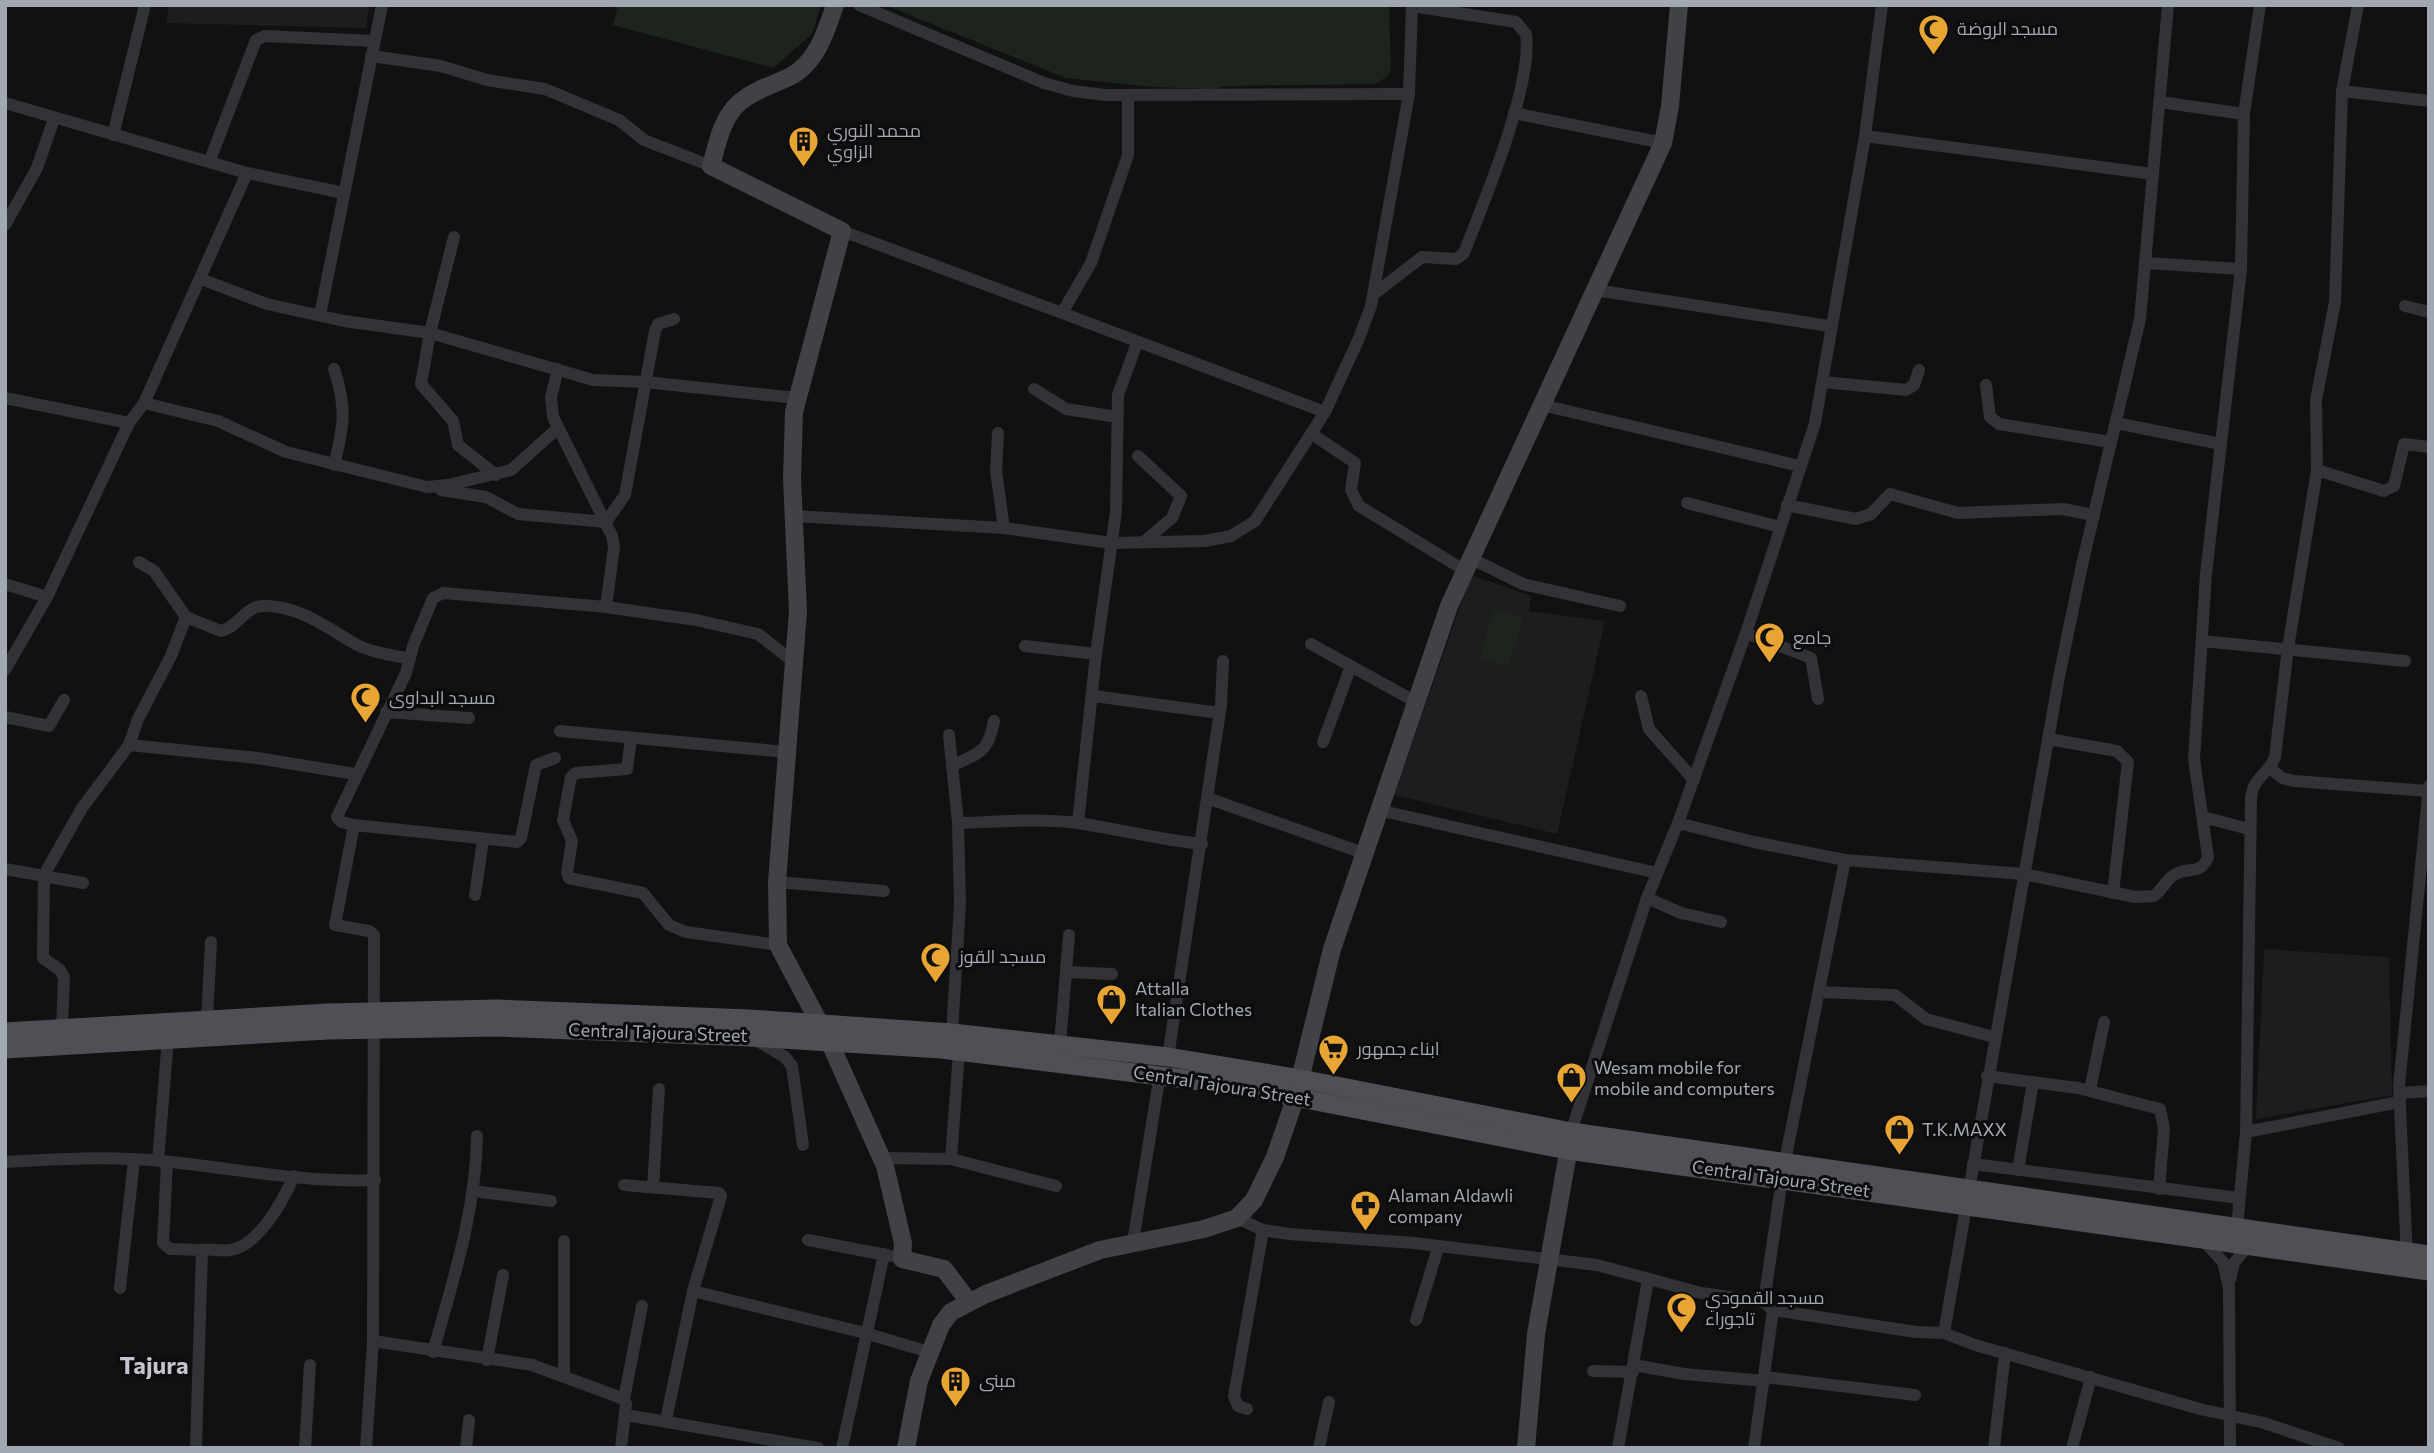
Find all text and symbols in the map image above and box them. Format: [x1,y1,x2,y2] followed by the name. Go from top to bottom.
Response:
[1917,12,1951,56] mosque icon: مسجد الروضة
[1957,17,2058,40] place label: مسجد الروضة
[827,119,921,166] place label: محمد النوري الزاوي
[787,124,821,168] building icon: محمد النوري الزاوي
[1753,621,1787,665] mosque icon: جامع
[1793,626,1831,650] place label: جامع
[349,681,383,725] mosque icon: مسجد البداوى
[389,686,495,709] place label: مسجد البداوى
[919,940,953,984] mosque icon: مسجد القوز
[958,945,1046,968] place label: مسجد القوز
[1135,977,1252,1020] place label: Attalla Italian Clothes
[1095,982,1129,1026] shop icon: Attalla Italian Clothes
[568,1018,748,1046] street label: Central Tajoura Street
[1317,1032,1351,1076] supermarket icon: ابناء جمهور
[1356,1037,1440,1060] place label: ابناء جمهور
[1594,1056,1775,1099] place label: Wesam mobile for mobile and computers
[1132,1060,1313,1110] street label: Central Tajoura Street
[1554,1061,1588,1105] shop icon: Wesam mobile for mobile and computers
[1882,1113,1916,1157] shop icon: T.K.MAXX
[1922,1118,2007,1140] place label: T.K.MAXX
[1691,1155,1872,1201] street label: Central Tajoura Street
[1388,1184,1514,1227] place label: Alaman Aldawli company
[1348,1189,1382,1233] pharmacy icon: Alaman Aldawli company
[1705,1286,1825,1330] place label: مسجد القمودي تاجوراء
[1665,1291,1699,1335] mosque icon: مسجد القمودي تاجوراء
[119,1350,189,1379] district label: Tajura
[939,1364,973,1408] building icon: مبنى
[979,1369,1016,1392] place label: مبنى

